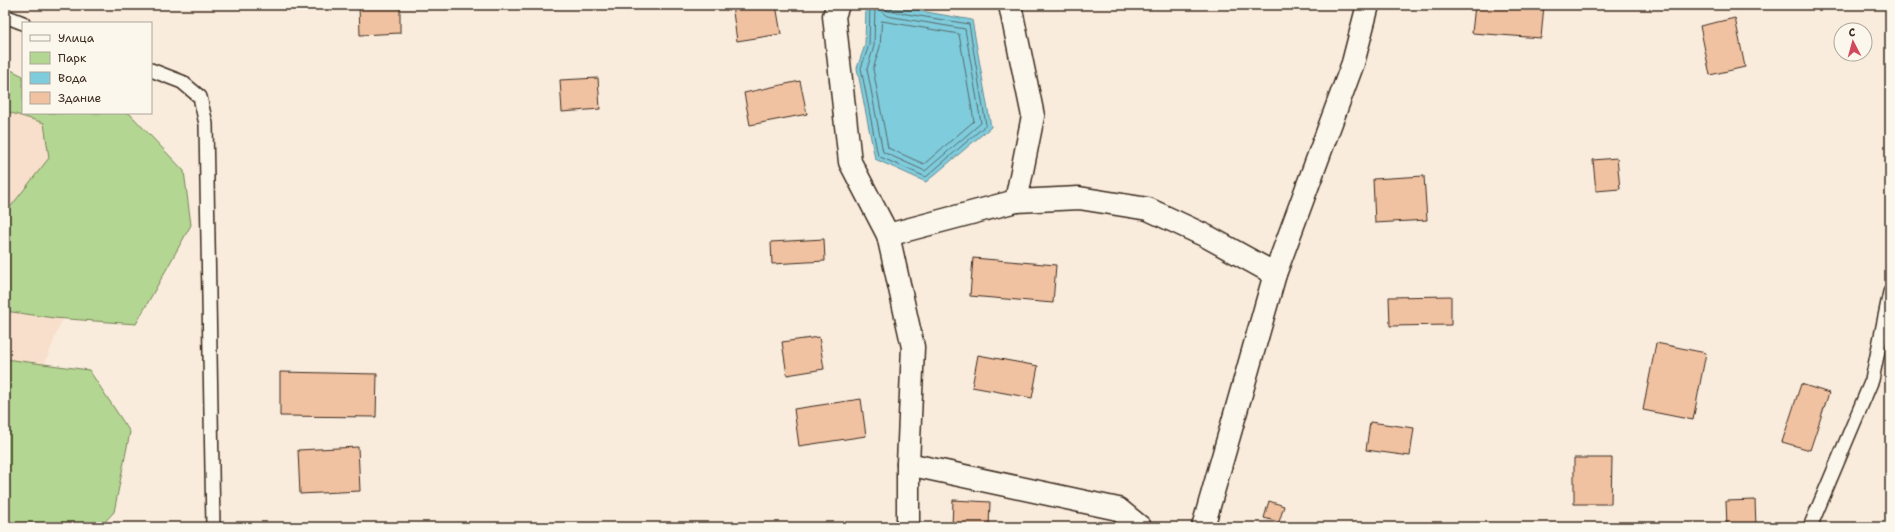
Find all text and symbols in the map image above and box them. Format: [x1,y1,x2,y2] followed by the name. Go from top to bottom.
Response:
[22,22,152,114] legend
[1833,22,1873,62] north arrow
[1848,25,1856,40] text: С
[58,30,95,46] text: Улица
[58,50,87,66] text: Парк
[58,70,87,86] text: Вода
[58,90,102,106] text: Здание

